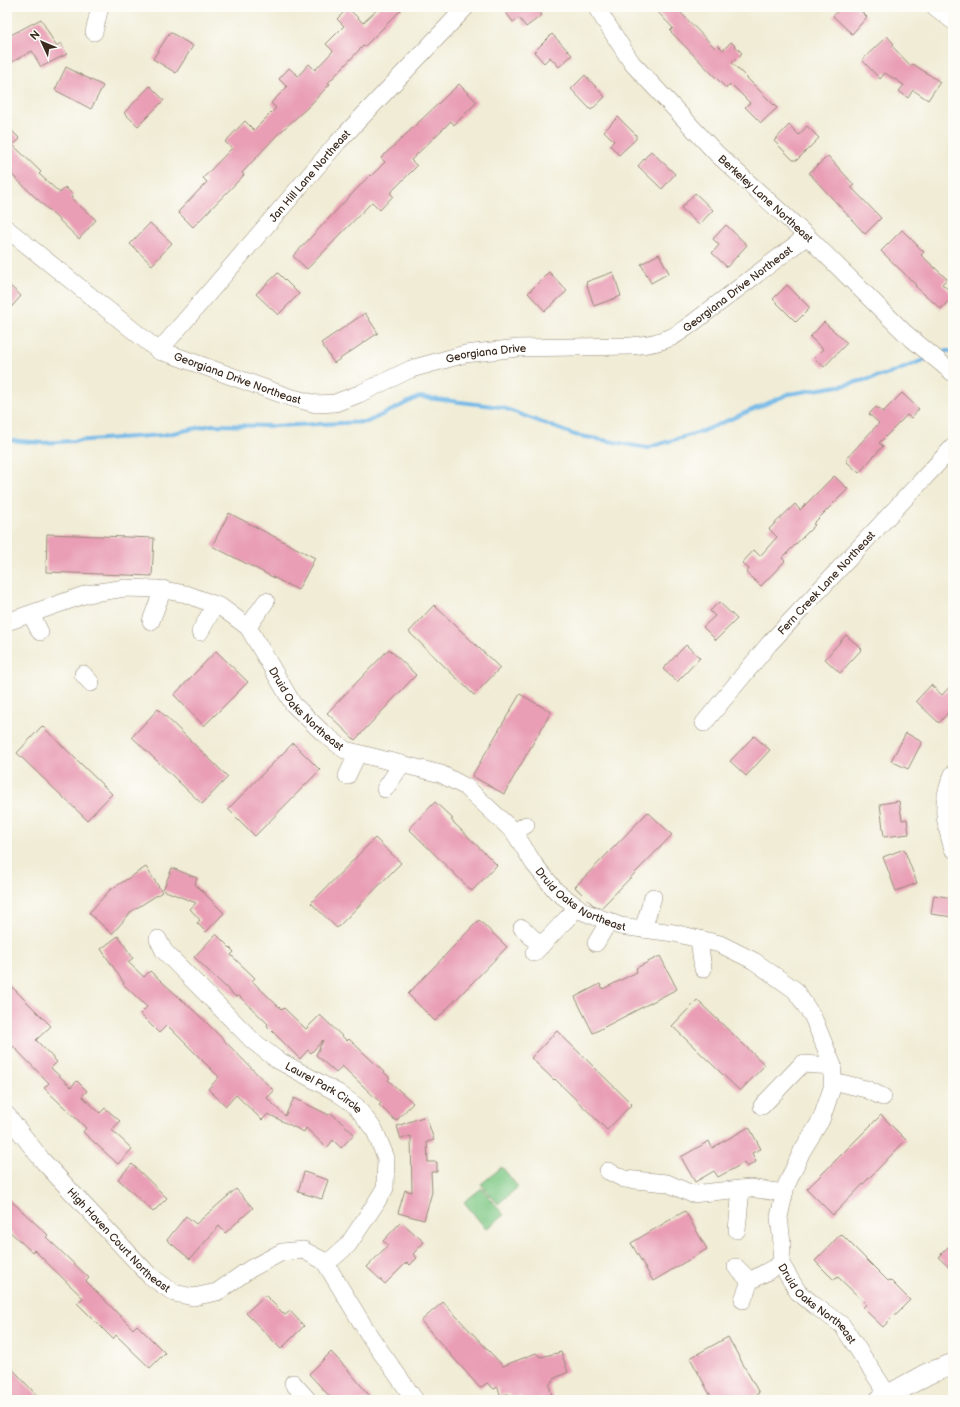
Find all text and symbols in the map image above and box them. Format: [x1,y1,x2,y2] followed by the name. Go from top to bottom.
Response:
[22,22,62,62] north arrow
[28,28,43,43] text: N
[267,127,353,225] street label: Jan Hill Lane Northeast
[715,152,816,246] street label: Berkeley Lane Northeast
[681,243,796,335] street label: Georgiana Drive Northeast
[444,342,527,366] street label: Georgiana Drive
[172,350,303,407] street label: Georgiana Drive Northeast
[775,528,878,638] street label: Fern Creek Lane Northeast
[266,665,347,754] street label: Druid Oaks Northeast
[532,865,627,934] street label: Druid Oaks Northeast
[283,1059,365,1116] street label: Laurel Park Circle
[64,1185,173,1295] street label: High Haven Court Northeast
[775,1261,859,1347] street label: Druid Oaks Northeast

